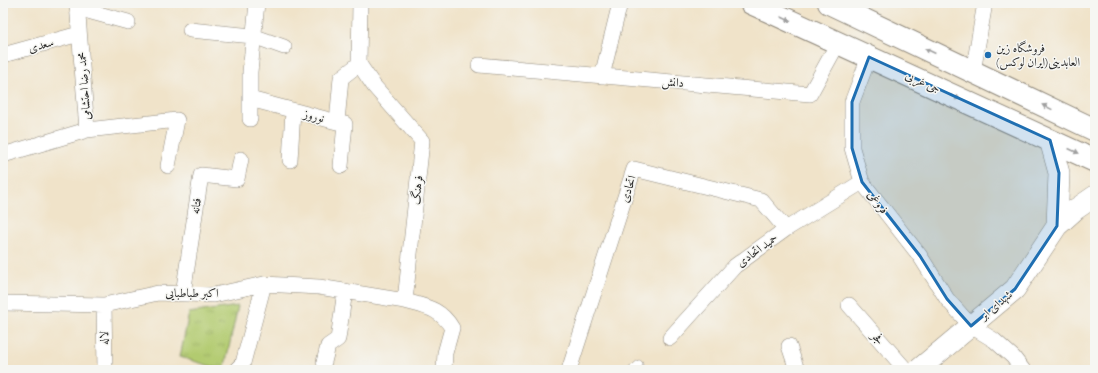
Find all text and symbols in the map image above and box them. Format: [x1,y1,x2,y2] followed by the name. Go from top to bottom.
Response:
[781,16,792,22] one-way arrow
[27,35,56,56] street label: سعدی
[996,40,1080,71] place label: فروشگاه زین العابدینی(ایران لوکس)
[924,48,936,54] one-way arrow
[983,50,993,60] marker: فروشگاه زین العابدینی(ایران لوکس)
[75,51,94,120] street label: محمد رضا احتشامی
[902,68,943,98] street label: جی غربی
[661,74,685,92] street label: دانش
[950,94,962,100] one-way arrow
[1041,104,1053,110] one-way arrow
[301,106,326,126] street label: نوروز
[1068,148,1079,154] one-way arrow
[617,173,640,205] street label: اتحادی
[407,174,427,206] street label: فرهنگ
[864,188,891,217] street label: فروغی
[188,197,205,215] street label: فتانه
[734,230,781,270] street label: حمید اتحادی
[165,286,219,301] street label: اکبر طباطبایی
[975,287,1016,325] street label: شهدای ابر
[867,327,887,348] street label: فجر
[97,330,112,345] street label: لاله

